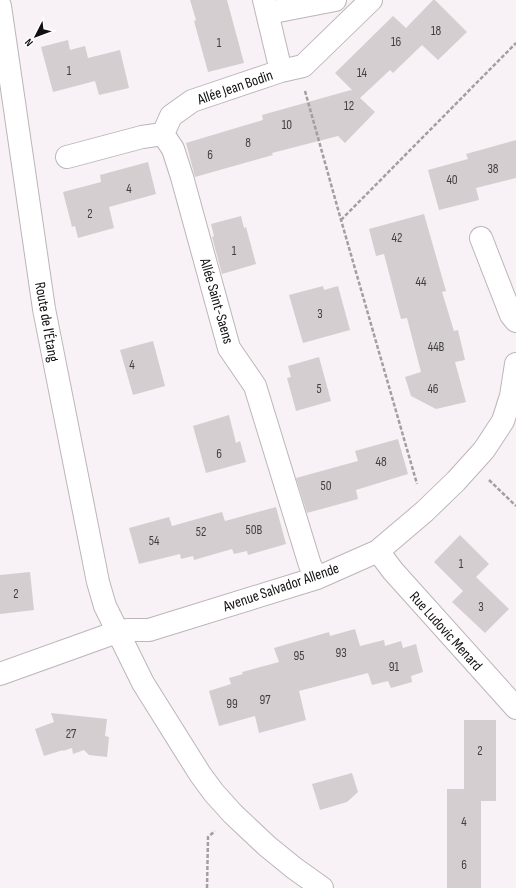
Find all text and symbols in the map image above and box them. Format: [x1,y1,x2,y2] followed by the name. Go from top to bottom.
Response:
[16,16,56,56] north arrow
[431,23,441,39] house number: 18
[391,34,401,50] house number: 16
[217,35,222,51] house number: 1
[22,36,36,49] text: N
[67,63,72,79] house number: 1
[357,65,368,81] house number: 14
[194,66,275,110] street label: Allée Jean Bodin
[344,98,354,114] house number: 12
[282,117,292,133] house number: 10
[245,135,251,151] house number: 8
[207,147,213,163] house number: 6
[487,161,499,177] house number: 38
[446,172,458,188] house number: 40
[126,181,132,197] house number: 4
[87,206,93,222] house number: 2
[392,230,402,246] house number: 42
[232,243,237,259] house number: 1
[195,255,238,346] street label: Allée Saint-Saens
[416,274,427,290] house number: 44
[30,281,63,364] street label: Route de l'Étang
[317,306,323,322] house number: 3
[428,339,445,355] house number: 44B
[129,357,135,373] house number: 4
[316,381,322,397] house number: 5
[427,381,439,397] house number: 46
[216,446,222,462] house number: 6
[375,454,387,470] house number: 48
[320,478,332,494] house number: 50
[246,522,263,538] house number: 50B
[196,524,206,540] house number: 52
[149,533,160,549] house number: 54
[459,556,464,572] house number: 1
[220,559,342,617] street label: Avenue Salvador Allende
[13,586,19,602] house number: 2
[405,588,486,675] street label: Rue Ludovic Menard
[478,599,484,615] house number: 3
[335,645,347,661] house number: 93
[294,648,304,664] house number: 95
[389,659,400,675] house number: 91
[260,692,271,708] house number: 97
[226,696,238,712] house number: 99
[66,726,77,742] house number: 27
[477,743,483,759] house number: 2
[461,814,467,830] house number: 4
[461,857,467,873] house number: 6

